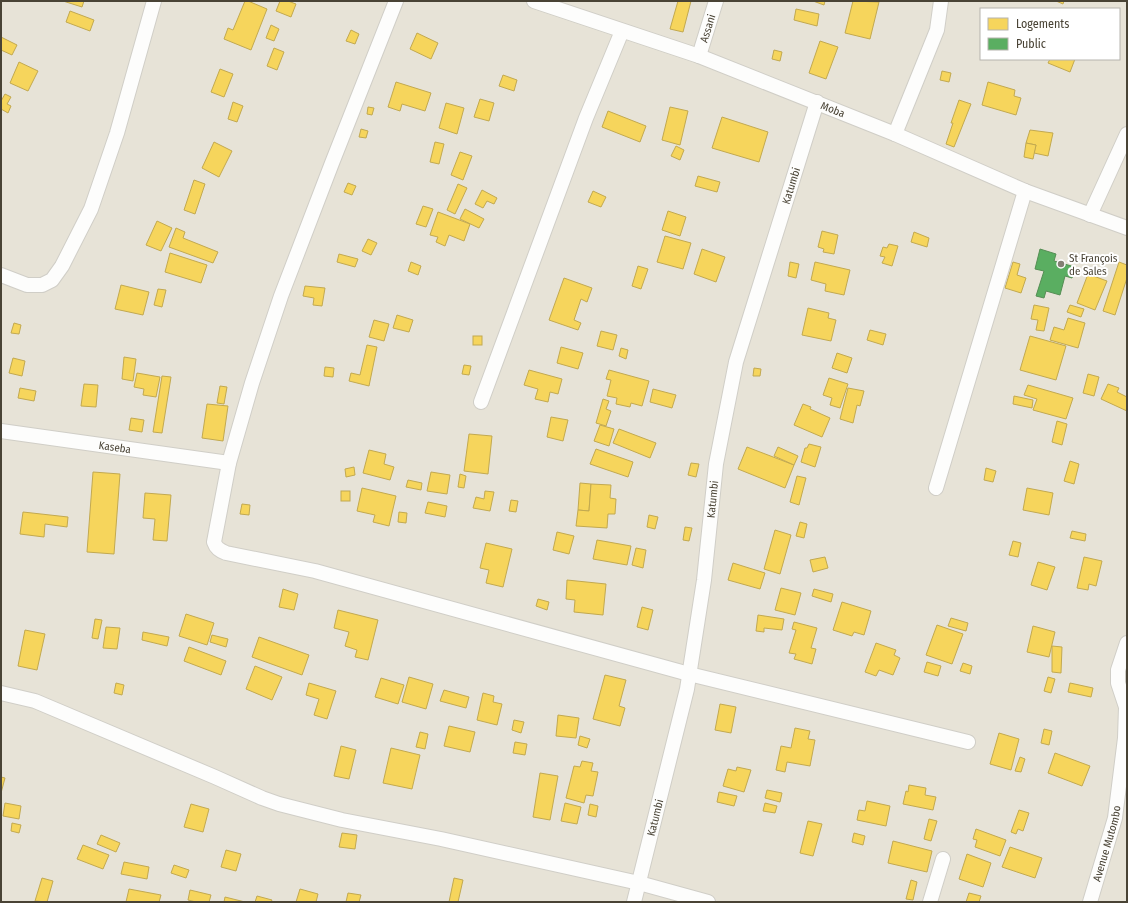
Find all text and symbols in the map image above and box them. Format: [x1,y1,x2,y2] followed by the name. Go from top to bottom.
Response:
[980,8,1120,60] legend
[698,12,719,44] street label: Assani
[1016,17,1069,31] text: Logements
[1016,37,1046,51] text: Public
[819,99,847,120] street label: Moba
[780,166,803,206] street label: Katumbi
[1069,252,1118,278] place label: St François de Sales
[1056,259,1066,269] marker: St François de Sales
[98,439,132,456] street label: Kaseba
[704,480,721,519] street label: Katumbi
[645,798,666,838] street label: Katumbi
[1090,804,1124,883] street label: Avenue Mutombo

